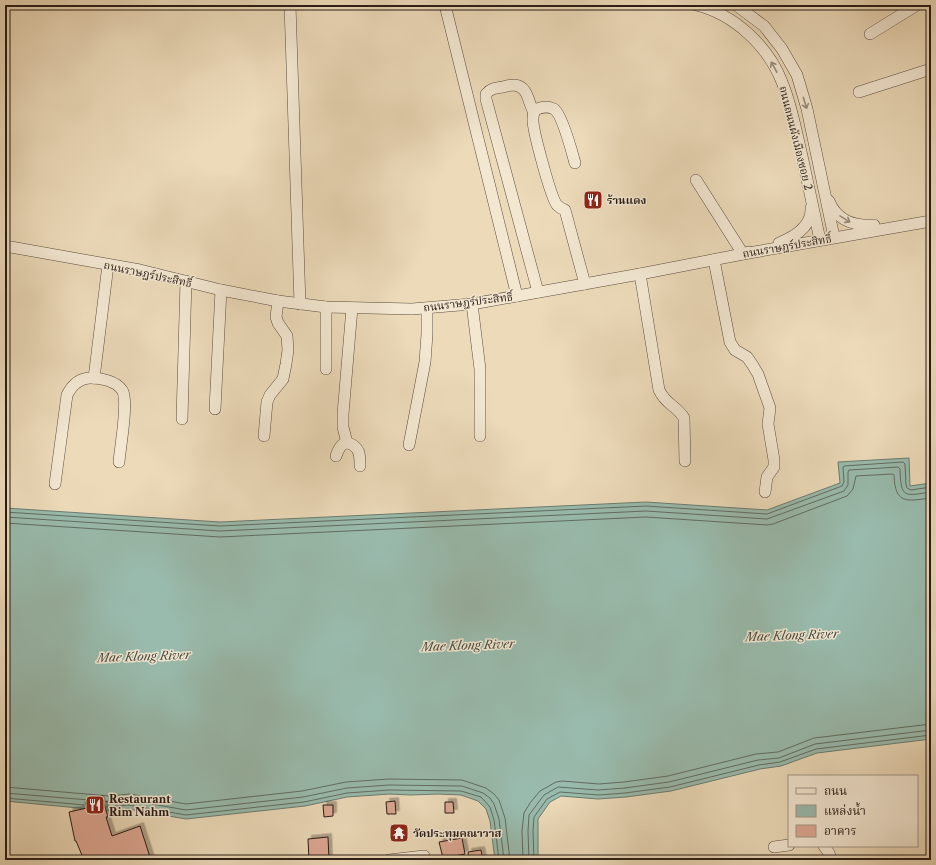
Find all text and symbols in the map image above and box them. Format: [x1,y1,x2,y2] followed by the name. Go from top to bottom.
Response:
[770,61,778,73] one-way arrow
[776,84,816,192] street label: ถนนถนนผังเมืองซอย 2
[802,96,809,109] one-way arrow
[582,189,604,211] restaurant icon: ร้านแดง
[607,193,646,207] place label: ร้านแดง
[839,215,851,223] one-way arrow
[741,230,834,261] street label: ถนนราษฎร์ประสิทธิ์
[102,257,195,291] street label: ถนนราษฎร์ประสิทธิ์
[422,289,515,314] street label: ถนนราษฎร์ประสิทธิ์
[743,626,840,644] water label: Mae Klong River
[419,636,516,654] water label: Mae Klong River
[95,647,192,665] water label: Mae Klong River
[788,775,918,847] legend
[824,783,847,798] text: ถนน
[109,792,171,819] place label: Restaurant Rim Nahm
[84,794,106,816] restaurant icon: Restaurant Rim Nahm
[824,802,866,818] text: แหล่งน้ำ
[388,822,410,844] temple icon: วัดประทุมคณาวาส
[824,823,856,838] text: อาคาร
[413,826,501,841] place label: วัดประทุมคณาวาส

